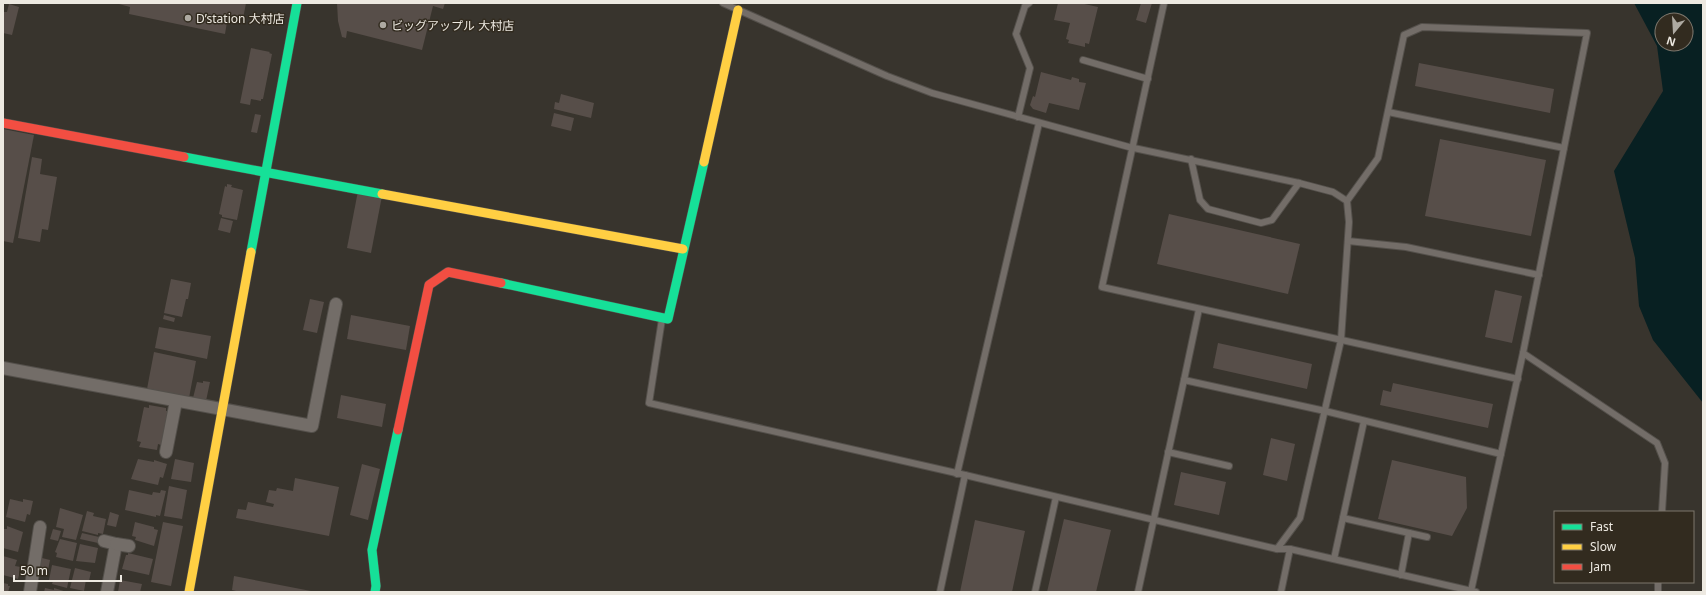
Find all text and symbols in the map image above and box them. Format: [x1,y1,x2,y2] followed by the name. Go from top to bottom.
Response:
[196,10,285,27] place label: D’station 大村店
[1654,12,1694,52] north arrow
[183,13,193,23] marker: D’station 大村店
[391,17,514,34] place label: ビッグアップル 大村店
[378,20,388,30] marker: ビッグアップル 大村店
[1664,33,1677,51] text: N
[1554,511,1694,583] legend
[1590,518,1614,535] text: Fast
[1590,538,1617,555] text: Slow
[14,557,121,583] scale bar
[1589,558,1611,575] text: Jam
[20,562,48,579] text: 50 m

